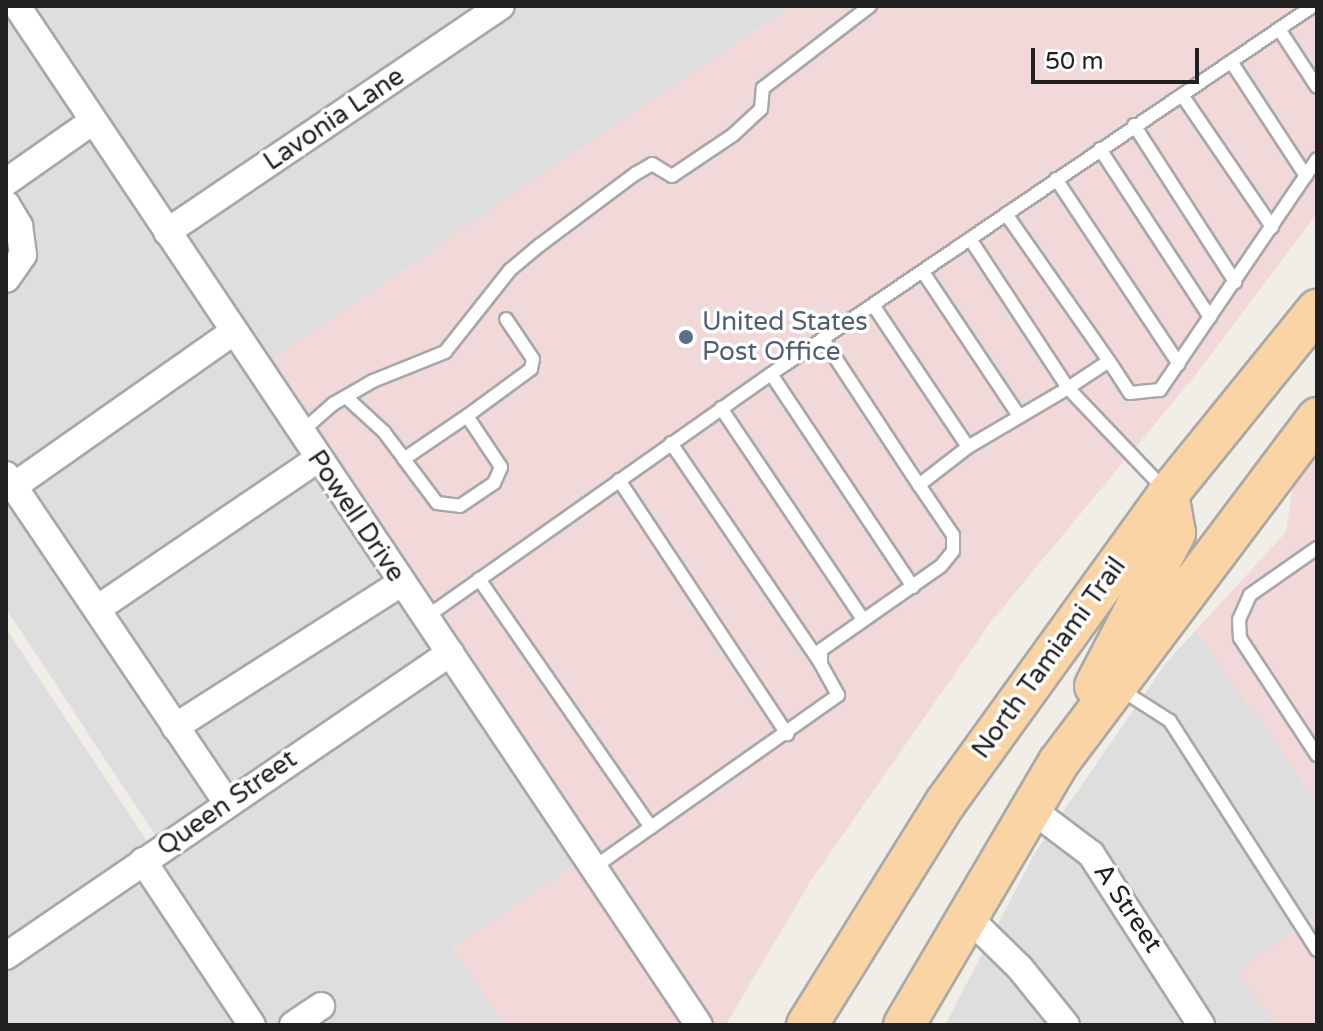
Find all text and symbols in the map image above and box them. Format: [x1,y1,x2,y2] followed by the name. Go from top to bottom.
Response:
[1035,32,1203,82] scale bar
[1045,47,1103,76] text: 50 m
[258,61,410,177] street label: Lavonia Lane
[702,306,868,368] place label: United States Post Office
[677,328,695,346] marker: United States Post Office
[301,444,411,588] street label: Powell Drive
[966,551,1132,765] street label: North Tamiami Trail
[151,743,303,863] street label: Queen Street
[1087,858,1169,958] street label: A Street

